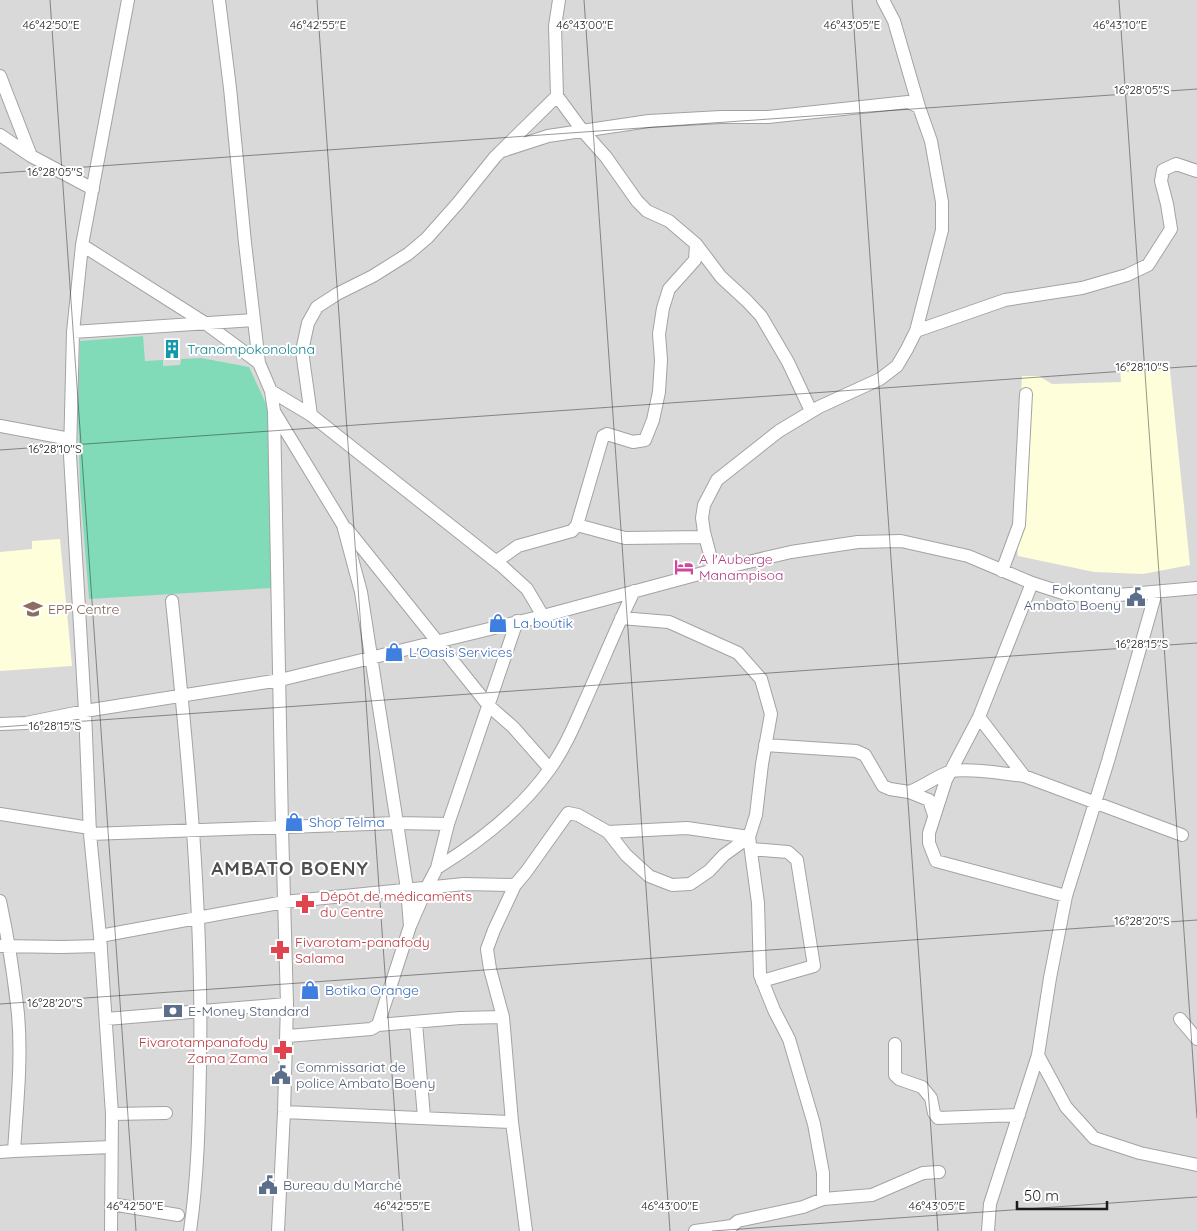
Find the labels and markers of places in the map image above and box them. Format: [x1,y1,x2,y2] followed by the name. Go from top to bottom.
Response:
[161,338,183,360] building icon: Tranompokonolona
[187,340,315,358] place label: Tranompokonolona
[699,550,783,584] place label: A l'Auberge Manampisoa
[673,556,695,578] hotel icon: A l'Auberge Manampisoa
[1024,580,1121,614] place label: Fokontany Ambato Boeny
[1125,586,1147,608] public building icon: Fokontany Ambato Boeny
[22,598,44,620] school or university icon: EPP Centre
[48,600,119,618] place label: EPP Centre
[487,612,509,634] shop icon: La boutik
[513,614,573,632] place label: La boutik
[383,641,405,663] shop icon: L'Oasis Services
[409,643,512,661] place label: L'Oasis Services
[283,811,305,833] shop icon: Shop Telma
[309,813,385,831] place label: Shop Telma
[320,887,472,921] place label: Dépôt de médicaments du Centre
[294,893,316,915] pharmacy icon: Dépôt de médicaments du Centre
[295,933,430,967] place label: Fivarotam-panafody Salama
[269,939,291,961] pharmacy icon: Fivarotam-panafody Salama
[299,979,321,1001] shop icon: Botika Orange
[325,981,419,999] place label: Botika Orange
[162,1000,184,1022] bank icon: E-Money Standard
[188,1002,309,1020] place label: E-Money Standard
[139,1033,268,1067] place label: Fivarotampanafody Zama Zama
[272,1039,294,1061] pharmacy icon: Fivarotampanafody Zama Zama
[296,1058,435,1092] place label: Commissariat de police Ambato Boeny
[270,1064,292,1086] public building icon: Commissariat de police Ambato Boeny
[257,1174,279,1196] public building icon: Bureau du Marché
[283,1176,402,1194] place label: Bureau du Marché

